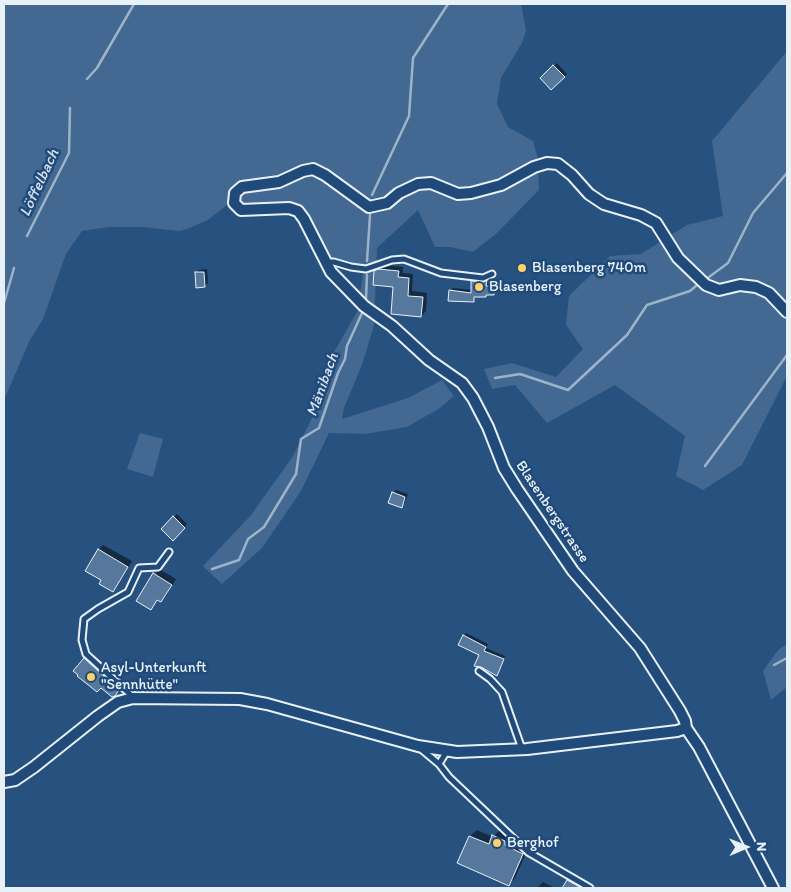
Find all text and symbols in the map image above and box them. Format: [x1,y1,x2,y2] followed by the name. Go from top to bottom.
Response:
[16,146,64,220] water label: Löffelbach
[532,259,646,277] place label: Blasenberg 740m
[516,262,528,274] marker: Blasenberg 740m
[489,278,561,296] place label: Blasenberg
[473,281,485,293] marker: Blasenberg
[303,351,343,419] water label: Mänibach
[511,458,593,566] street label: Blasenbergstrasse
[101,659,207,694] place label: Asyl-Unterkunft "Sennhütte"
[85,671,97,683] marker: Asyl-Unterkunft "Sennhütte"
[721,822,771,872] north arrow
[507,834,559,852] place label: Berghof
[491,837,503,849] marker: Berghof
[753,842,770,852] text: N

